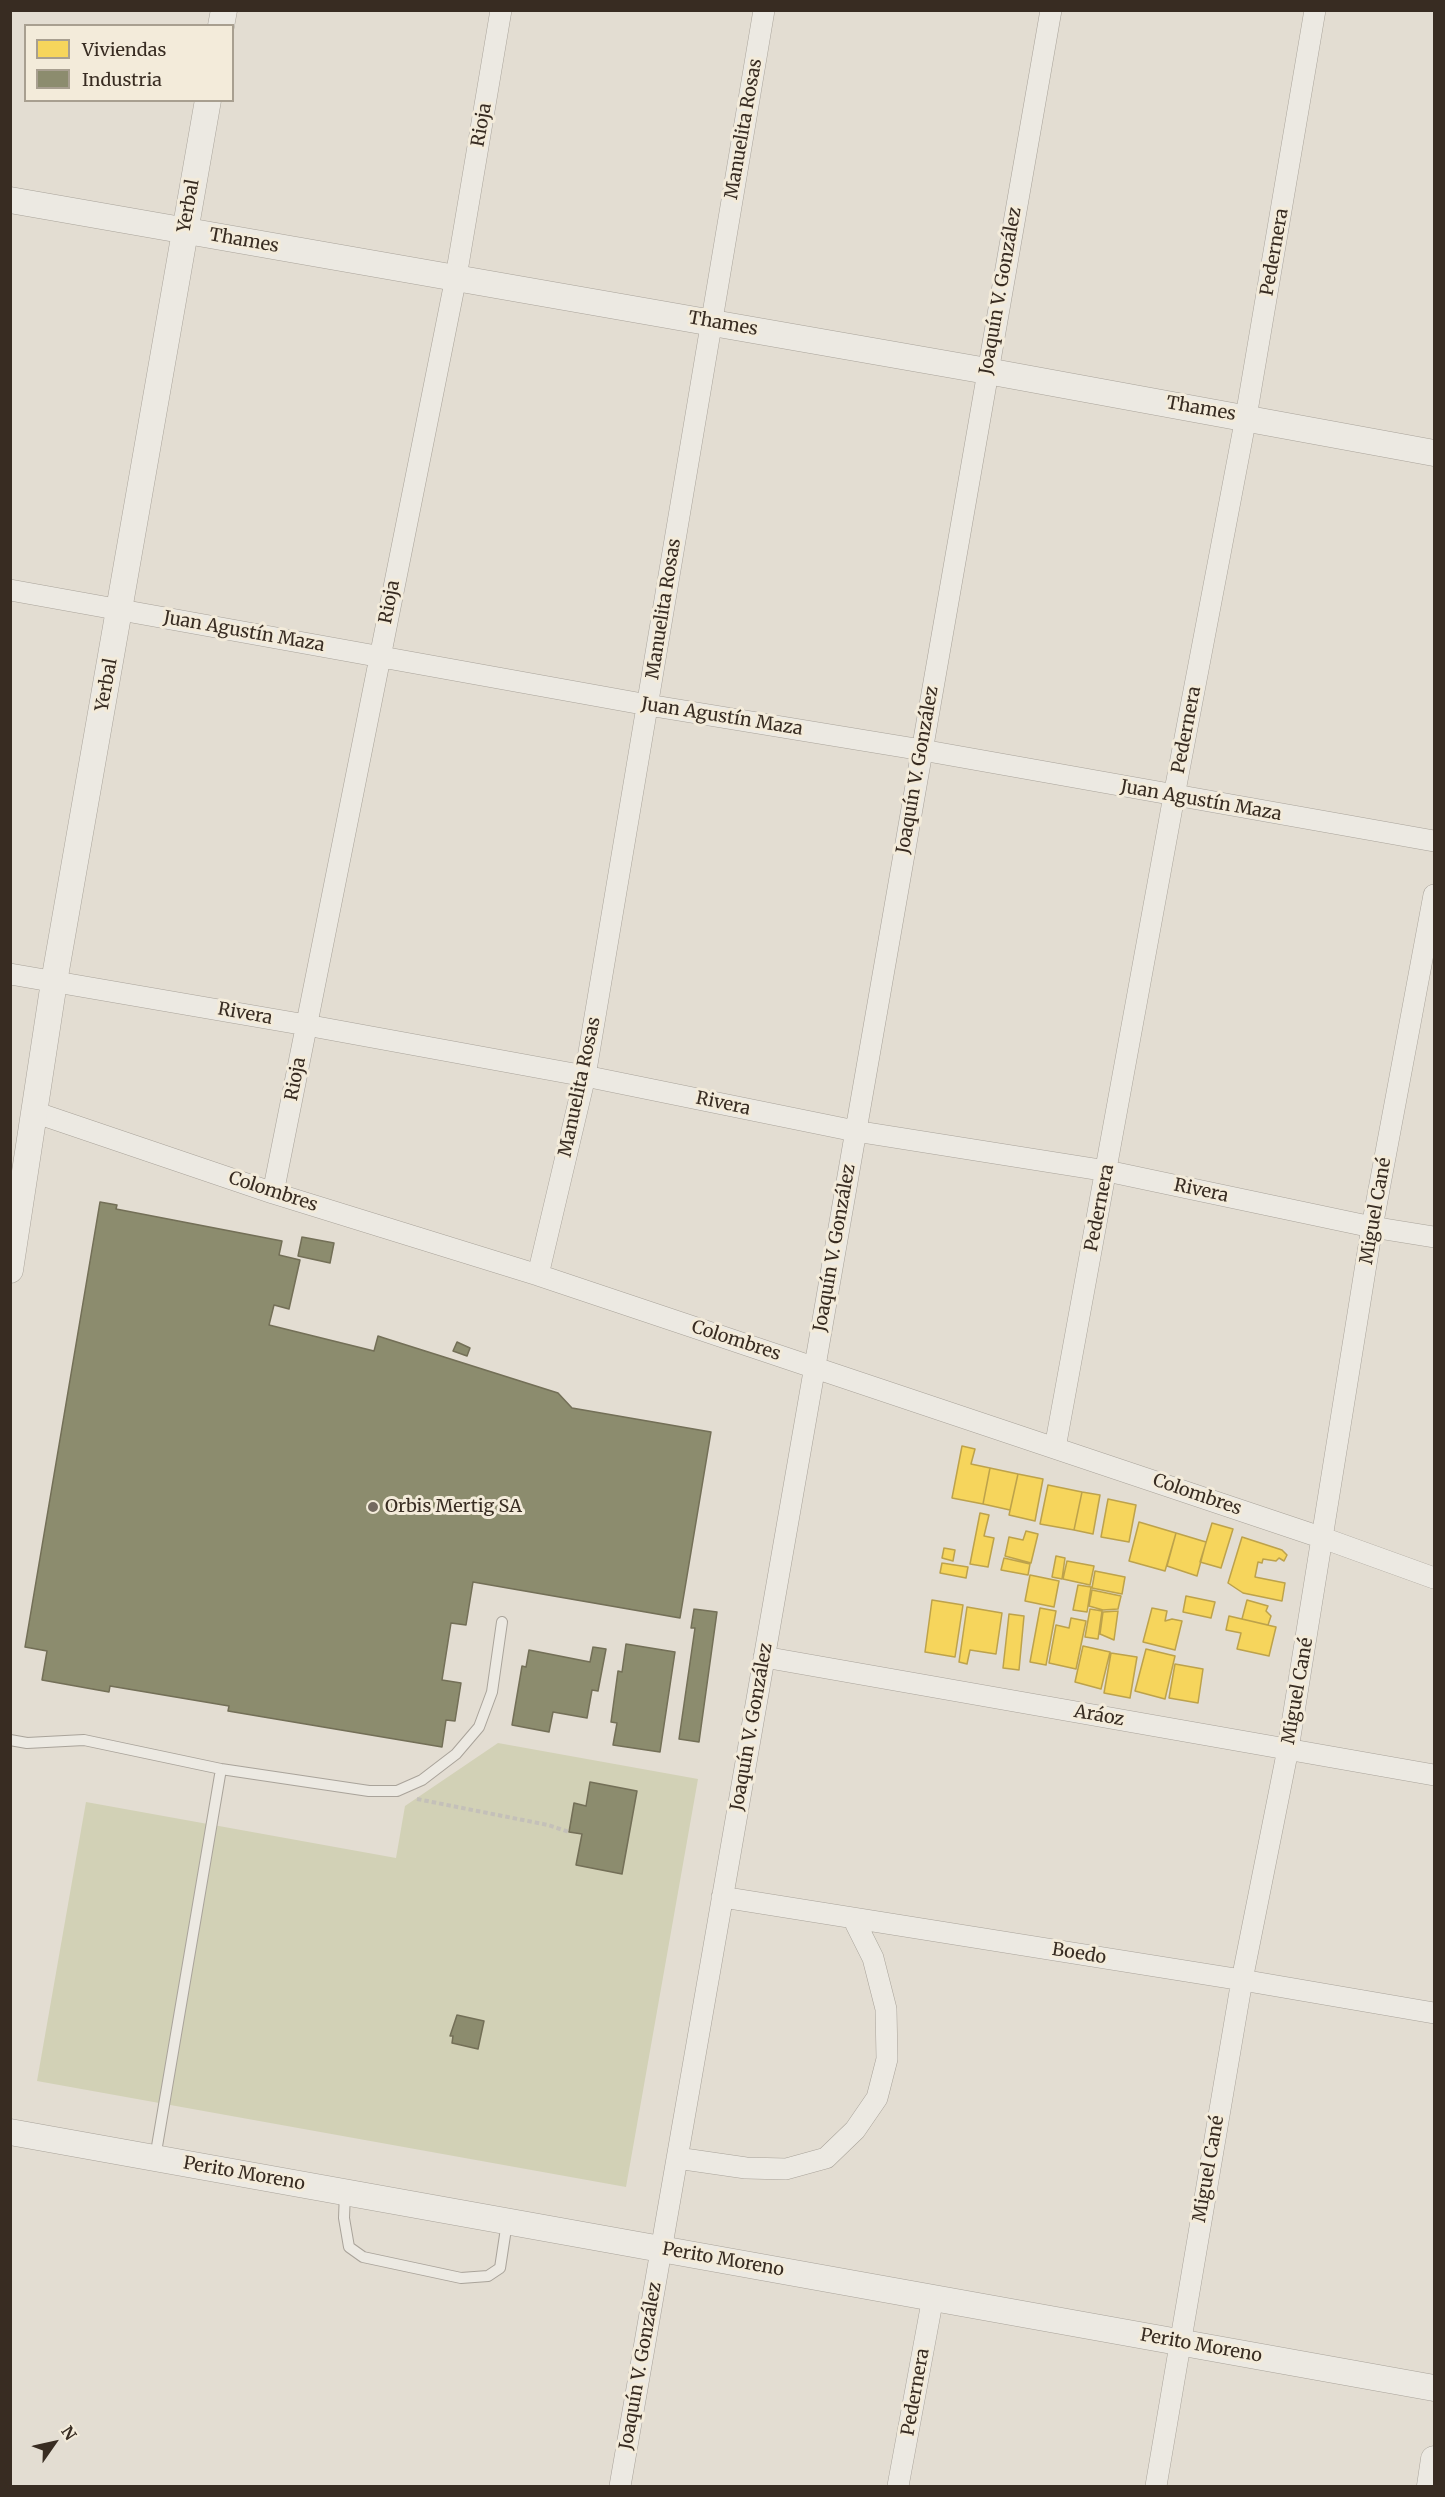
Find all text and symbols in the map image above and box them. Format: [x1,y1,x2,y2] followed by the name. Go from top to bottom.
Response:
[24,24,234,102] legend
[82,38,166,61] text: Viviendas
[721,57,767,201] street label: Manuelita Rosas
[82,68,162,91] text: Industria
[468,102,496,148] street label: Rioja
[174,178,204,234] street label: Yerbal
[976,206,1026,376] street label: Joaquín V. González
[1257,207,1293,297] street label: Pedernera
[208,224,280,258] street label: Thames
[687,307,759,341] street label: Thames
[1165,392,1237,426] street label: Thames
[642,537,686,681] street label: Manuelita Rosas
[375,578,405,626] street label: Rioja
[162,607,326,657] street label: Juan Agustín Maza
[92,657,122,713] street label: Yerbal
[893,685,943,855] street label: Joaquín V. González
[1168,685,1206,775] street label: Pedernera
[640,694,804,740] street label: Juan Agustín Maza
[1119,776,1283,826] street label: Juan Agustín Maza
[216,999,274,1029] street label: Rivera
[555,1015,605,1159] street label: Manuelita Rosas
[281,1055,311,1103] street label: Rioja
[694,1088,752,1120] street label: Rivera
[1356,1156,1396,1266] street label: Miguel Cané
[810,1163,860,1333] street label: Joaquín V. González
[1081,1163,1119,1253] street label: Pedernera
[226,1167,320,1217] street label: Colombres
[1172,1175,1230,1207] street label: Rivera
[689,1316,783,1366] street label: Colombres
[1150,1470,1244,1520] street label: Colombres
[385,1496,522,1518] place label: Orbis Mertig SA
[366,1500,380,1514] marker: Orbis Mertig SA
[1278,1636,1318,1746] street label: Miguel Cané
[727,1642,777,1812] street label: Joaquín V. González
[1072,1701,1126,1731] street label: Aráoz
[1050,1939,1108,1969] street label: Boedo
[1189,2114,1229,2224] street label: Miguel Cané
[181,2153,307,2195] street label: Perito Moreno
[660,2239,786,2281] street label: Perito Moreno
[616,2281,666,2451] street label: Joaquín V. González
[1138,2325,1264,2367] street label: Perito Moreno
[898,2347,934,2437] street label: Pedernera
[24,2413,84,2473] north arrow
[57,2422,81,2444] text: N

